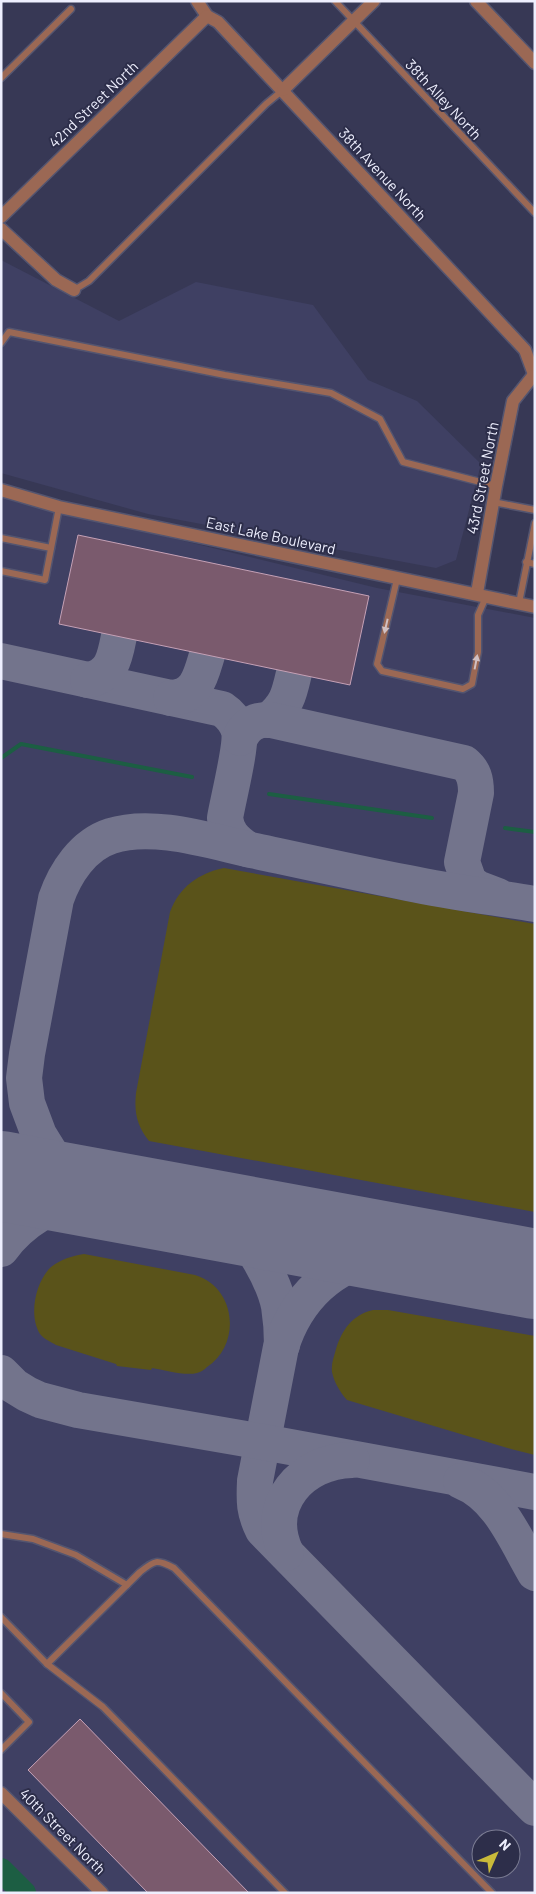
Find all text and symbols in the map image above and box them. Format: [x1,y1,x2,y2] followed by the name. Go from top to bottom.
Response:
[402,55,486,143] street label: 38th Alley North
[45,57,141,151] street label: 42nd Street North
[335,124,431,224] street label: 38th Avenue North
[462,420,502,536] street label: 43rd Street North
[205,512,337,558] street label: East Lake Boulevard
[382,619,390,634] one-way arrow
[473,654,481,670] one-way arrow
[16,1784,110,1878] street label: 40th Street North
[471,1829,521,1879] north arrow
[496,1835,515,1854] text: N

